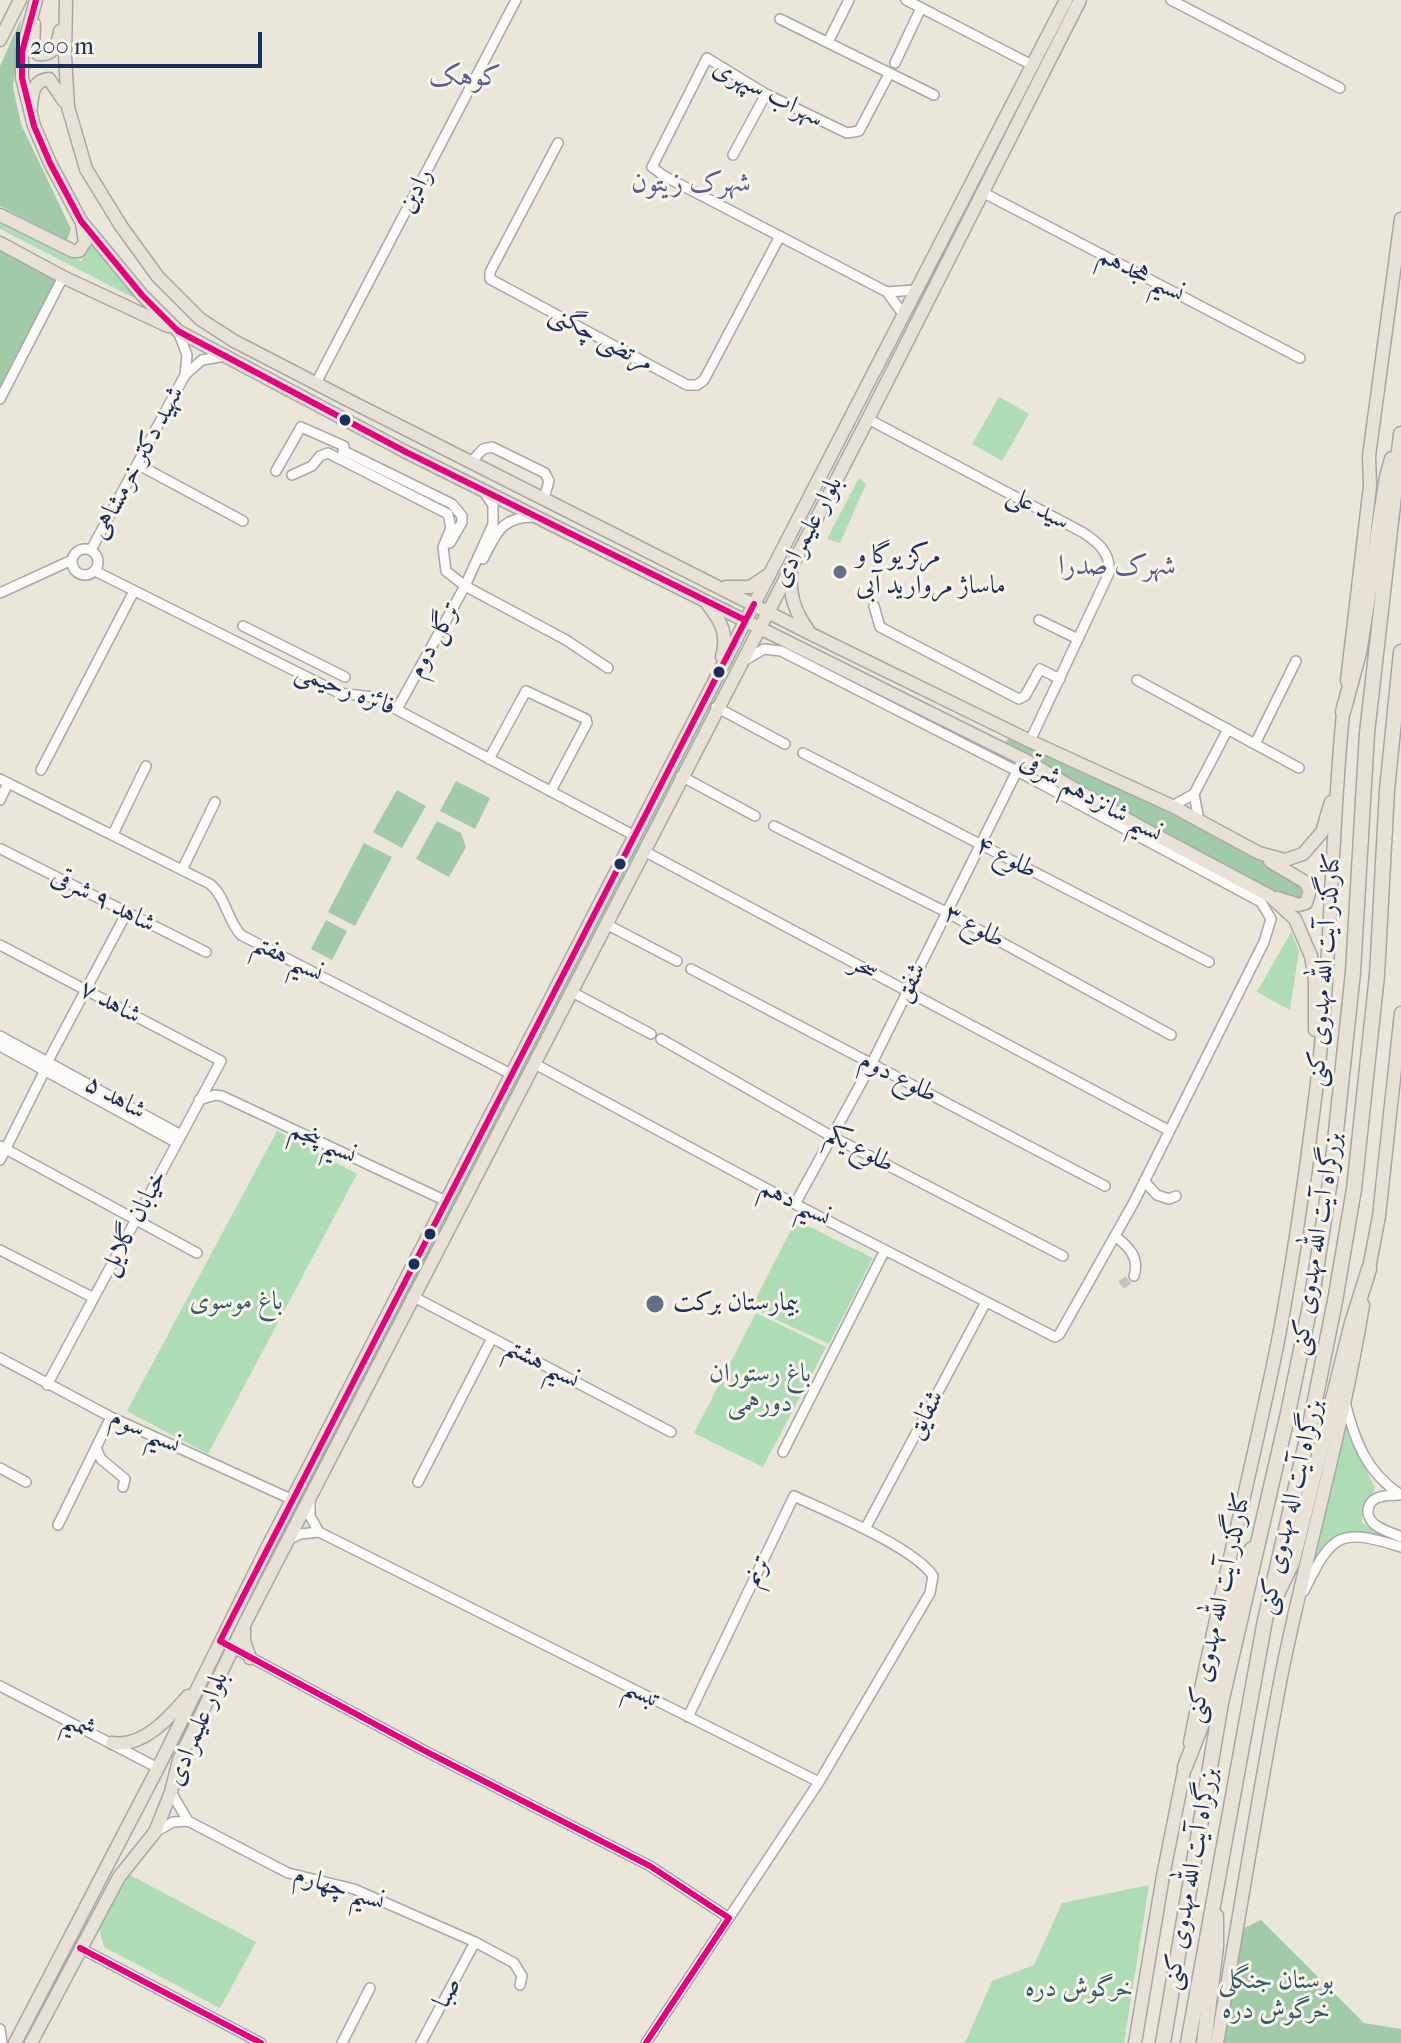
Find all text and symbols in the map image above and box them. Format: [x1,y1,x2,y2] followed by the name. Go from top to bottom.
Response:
[20,16,266,66] scale bar
[30,32,94,60] text: 200 m
[707,53,829,135] street label: سهراب سپهری
[429,61,501,95] district label: کوهک
[392,163,440,219] street label: رادین
[631,167,751,201] district label: شهرک زیتون
[1092,240,1190,310] street label: نسیم هجدهم
[543,298,659,380] street label: مرتضی چگنی
[85,381,191,545] street label: شهید دکتر خرمشاهی
[337,412,353,428] unlabelled marker
[766,471,850,593] street label: بلوار علیمرادی
[1001,480,1075,538] street label: سید علی
[856,541,1006,602] place label: مرکز یوگا و ماساژ مروارید آبی
[1058,550,1176,584] district label: شهرک صدرا
[831,563,849,581] marker: مرکز یوگا و ماساژ مروارید آبی
[401,596,469,684] street label: ترگل دوم
[290,657,400,723] street label: فائزه رحیمی
[711,664,727,680] unlabelled marker
[1014,746,1168,850] street label: نسیم شانزدهم شرقی
[970,829,1042,887] street label: طلوع ۴
[1301,852,1349,1088] street label: کنارگذر آیت الله مهدوی کنی
[612,856,628,872] unlabelled marker
[46,861,160,941] street label: شاهد ۹ شرقی
[938,898,1010,956] street label: طلوع ۳
[248,928,328,990] street label: نسیم هفتم
[845,948,883,988] street label: سحر
[888,958,934,1008] street label: شفق
[74,974,146,1032] street label: شاهد ۷
[854,1045,942,1111] street label: طلوع دوم
[79,1068,151,1128] street label: شاهد ۵
[285,1114,361,1172] street label: نسیم پنجم
[821,1119,899,1181] street label: طلوع یکم
[1284,1130,1350,1358] street label: بزرگراه آیت الله مهدوی کنی
[93,1165,175,1281] street label: خیابان گلایل
[754,1172,836,1234] street label: نسیم دهم
[422,1226,438,1242] unlabelled marker
[406,1256,422,1272] unlabelled marker
[189,1287,283,1319] park label: باغ موسوی
[673,1288,799,1320] place label: بیمارستان برکت
[644,1293,666,1315] marker: بیمارستان برکت
[499,1332,585,1396] street label: نسیم هشتم
[709,1359,811,1420] park label: باغ رستوران دورهمی
[900,1385,952,1445] street label: شقایق
[1251,1396,1331,1618] street label: بزرگراه آیت اله مهدوی کنی
[105,1402,185,1462] street label: نسیم سوم
[1179,1490,1259,1726] street label: کنارگذر آیت الله مهدوی کنی
[737,1550,779,1592] street label: ترنم
[160,1667,236,1791] street label: بلوار علیمرادی
[618,1672,666,1716] street label: تبسم
[57,1705,101,1747] street label: شمیم
[1156,1765,1226,1993] street label: بزرگراه آیت الله مهدوی کنی
[290,1860,388,1918] street label: نسیم چهارم
[1218,1966,1334,2028] park label: بوستان جنگلی خرگوش دره
[427,1972,469,2014] street label: صبا
[1025,1974,1133,2006] park label: خرگوش دره

